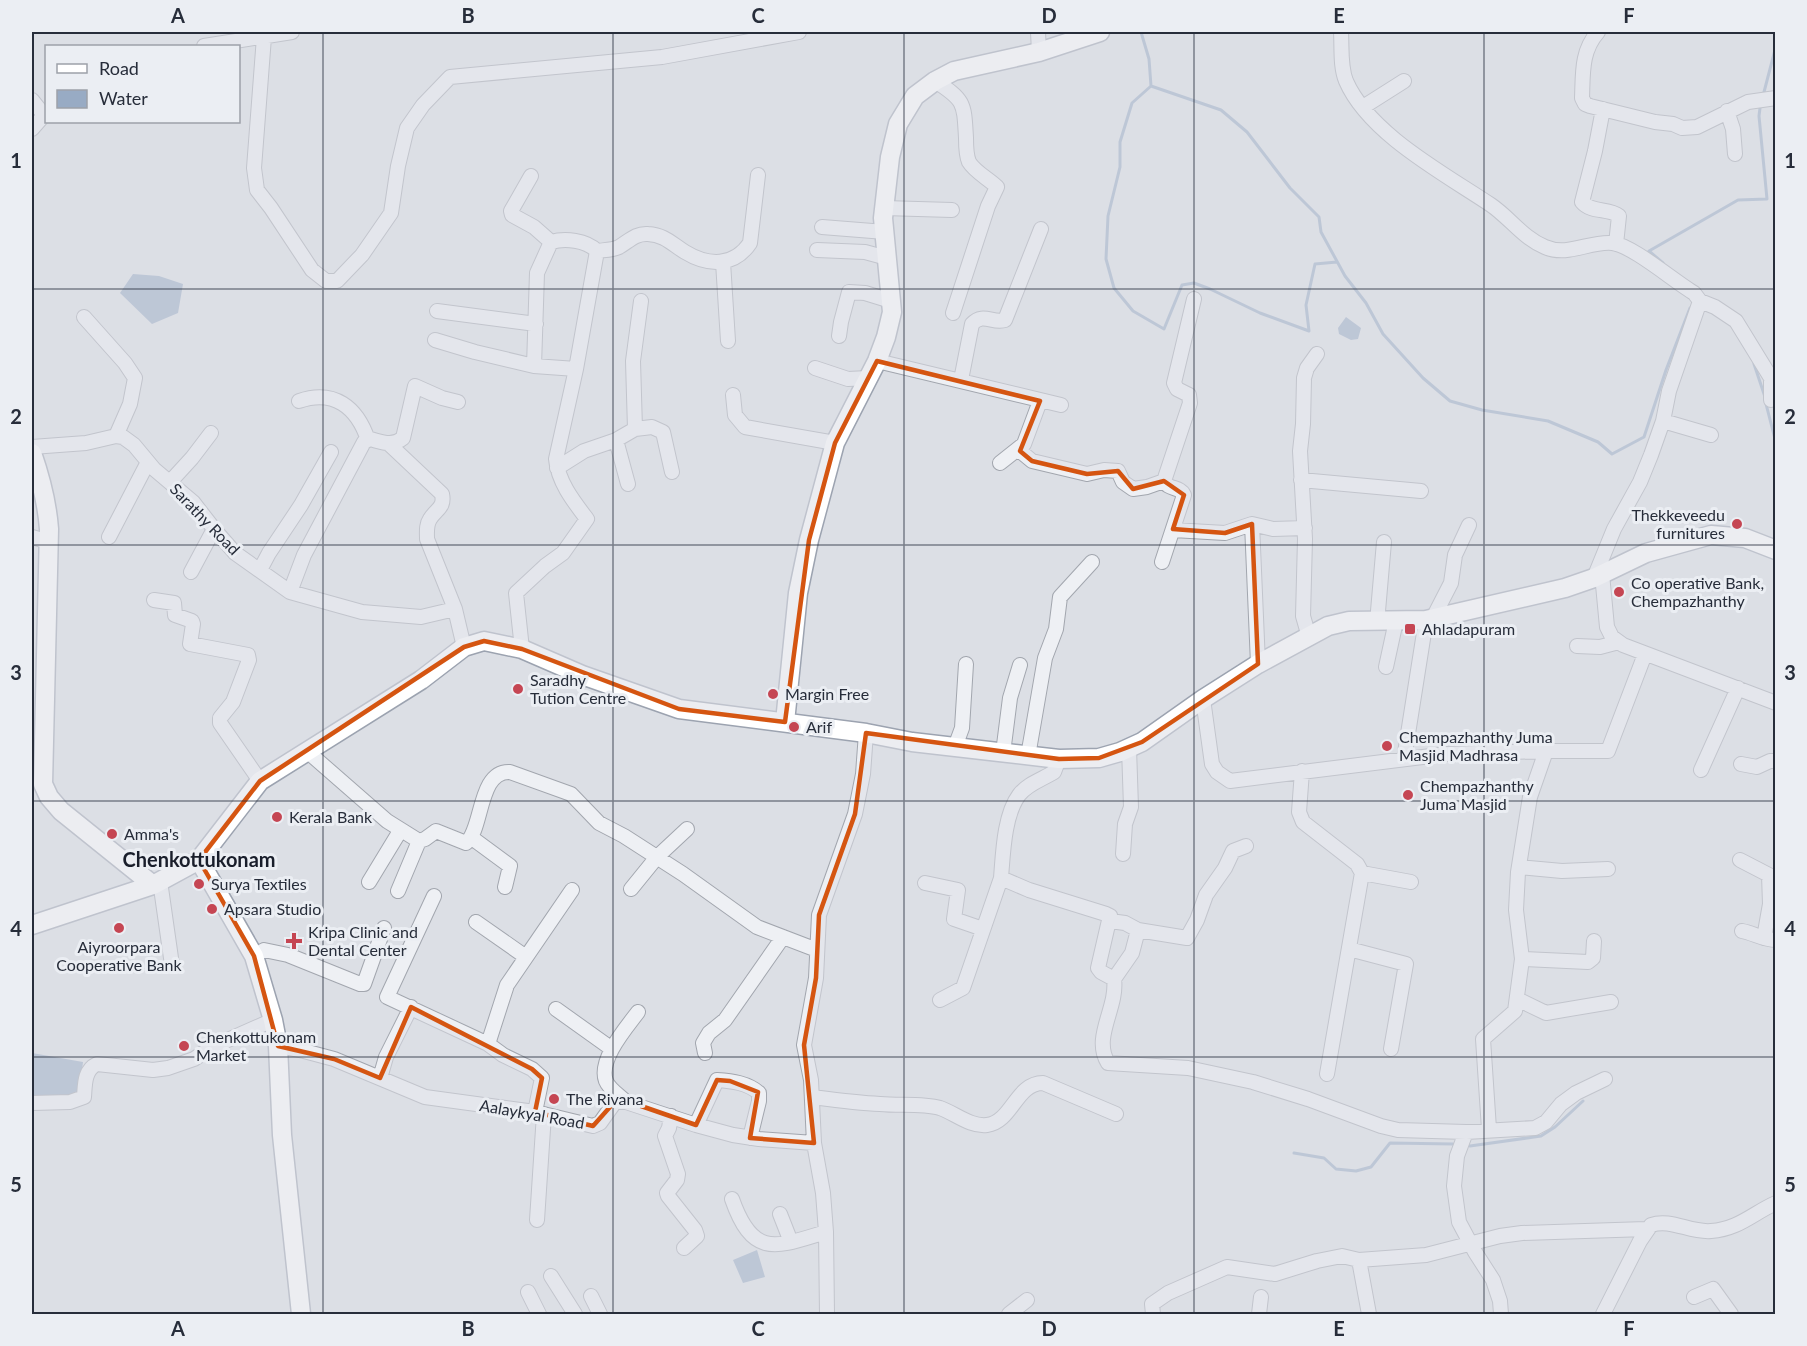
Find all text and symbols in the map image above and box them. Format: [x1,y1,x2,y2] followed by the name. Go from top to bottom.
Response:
[170,3,185,27] text: A
[461,3,475,27] text: B
[751,3,765,27] text: C
[1041,3,1057,27] text: D
[1333,3,1345,27] text: E
[1623,3,1635,27] text: F
[45,45,240,123] legend
[99,57,139,79] text: Road
[99,87,148,109] text: Water
[10,148,22,172] text: 1
[1784,148,1796,172] text: 1
[10,404,22,428] text: 2
[1784,404,1796,428] text: 2
[167,479,244,558] street label: Sarathy Road
[1631,505,1725,542] place label: Thekkeveedu furnitures
[1730,517,1744,531] marker: Thekkeveedu furnitures
[1631,573,1764,610] place label: Co operative Bank, Chempazhanthy
[1612,585,1626,599] marker: Co operative Bank, Chempazhanthy
[1422,619,1515,638] place label: Ahladapuram
[1403,622,1417,636] marker: Ahladapuram
[10,660,22,684] text: 3
[1784,660,1796,684] text: 3
[530,670,626,707] place label: Saradhy Tution Centre
[511,682,525,696] marker: Saradhy Tution Centre
[785,684,869,703] place label: Margin Free
[766,687,780,701] marker: Margin Free
[806,717,832,736] place label: Arif
[787,720,801,734] marker: Arif
[1399,727,1553,764] place label: Chempazhanthy Juma Masjid Madhrasa
[1380,739,1394,753] marker: Chempazhanthy Juma Masjid Madhrasa
[1420,776,1535,813] place label: Chempazhanthy Juma Masjid
[1401,788,1415,802] marker: Chempazhanthy Juma Masjid
[289,807,373,826] place label: Kerala Bank
[270,810,284,824] marker: Kerala Bank
[124,824,179,843] place label: Amma's
[105,827,119,841] marker: Amma's
[122,847,276,871] district label: Chenkottukonam
[211,874,307,893] place label: Surya Textiles
[192,877,206,891] marker: Surya Textiles
[224,899,321,918] place label: Apsara Studio
[205,902,219,916] marker: Apsara Studio
[10,916,22,940] text: 4
[1784,916,1796,940] text: 4
[112,921,126,935] marker: Aiyroorpara Cooperative Bank
[308,922,418,959] place label: Kripa Clinic and Dental Center
[285,932,303,950] marker: Kripa Clinic and Dental Center
[56,937,183,974] place label: Aiyroorpara Cooperative Bank
[196,1027,316,1064] place label: Chenkottukonam Market
[177,1039,191,1053] marker: Chenkottukonam Market
[566,1089,643,1108] place label: The Rivana
[547,1092,561,1106] marker: The Rivana
[478,1095,586,1132] street label: Aalaykyal Road
[10,1172,22,1196] text: 5
[1784,1172,1796,1196] text: 5
[170,1316,185,1340] text: A
[461,1316,475,1340] text: B
[751,1316,765,1340] text: C
[1041,1316,1057,1340] text: D
[1333,1316,1345,1340] text: E
[1623,1316,1635,1340] text: F

